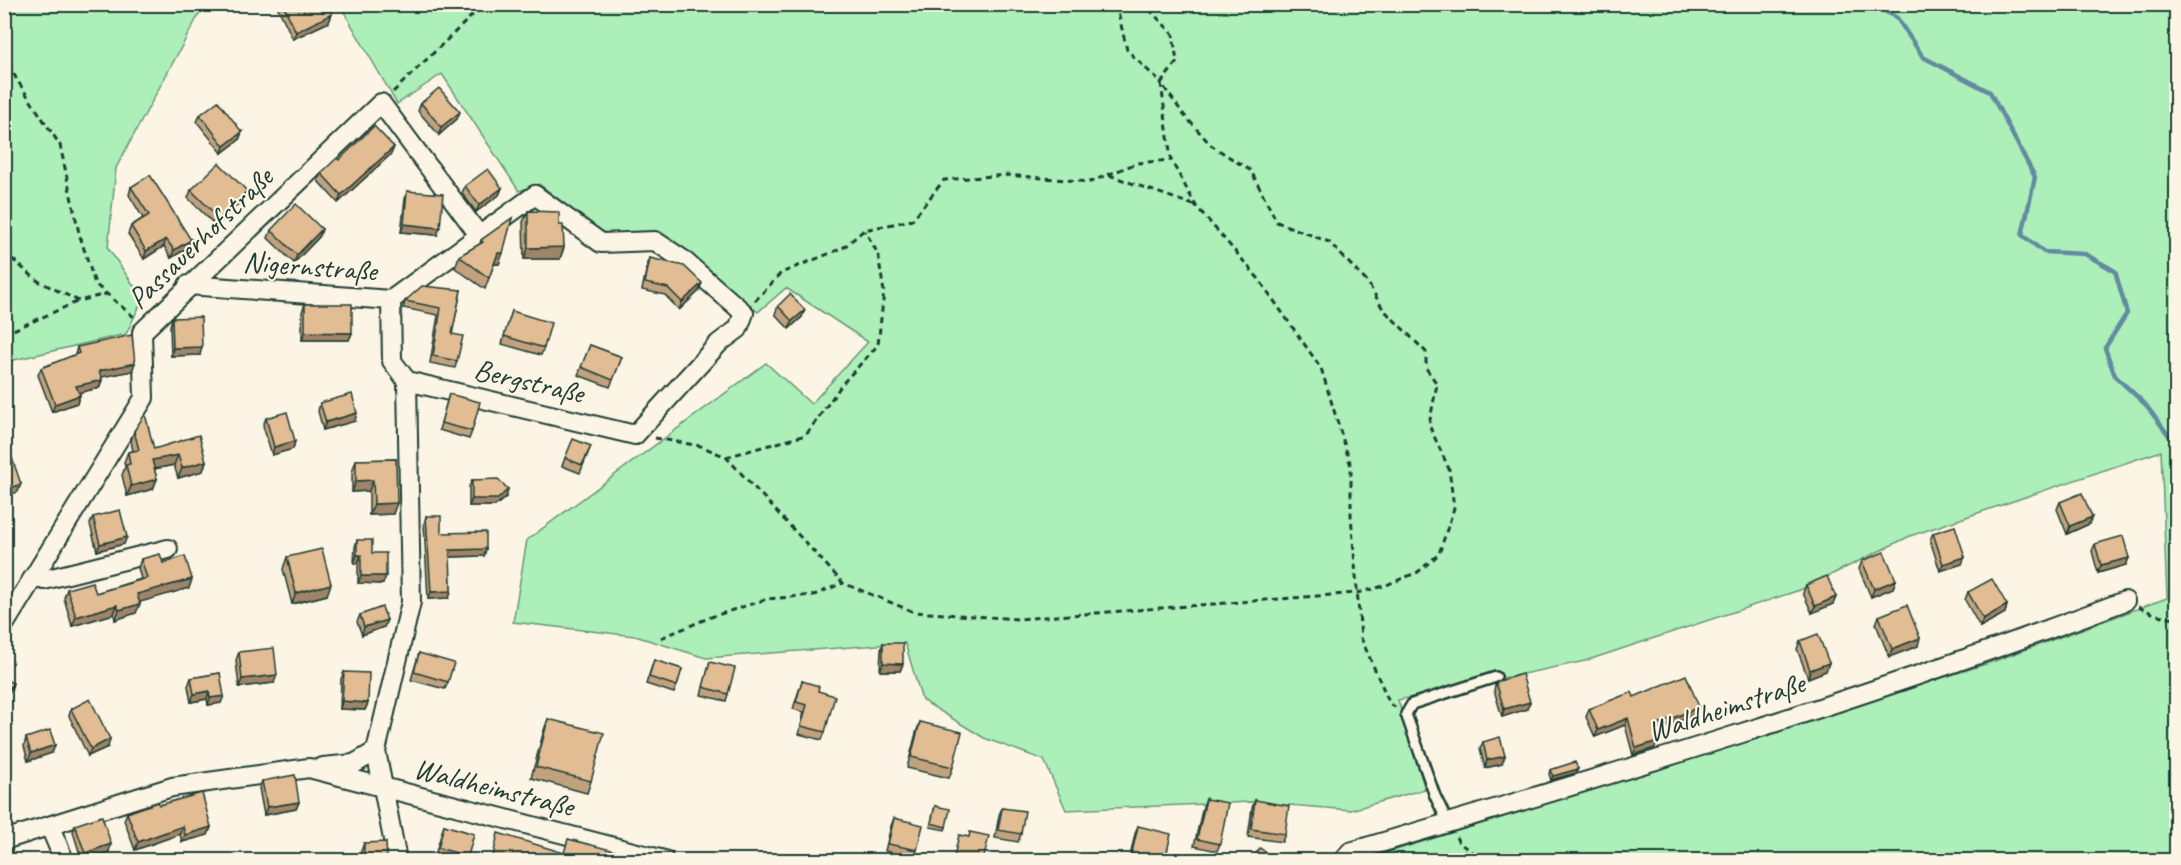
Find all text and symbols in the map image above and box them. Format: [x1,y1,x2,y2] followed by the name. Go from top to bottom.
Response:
[119,157,282,317] street label: Passauerhofstraße
[242,242,380,290] street label: Nigernstraße
[470,350,590,413] street label: Bergstraße
[1643,663,1811,750] street label: Waldheimstraße
[410,749,580,826] street label: Waldheimstraße

